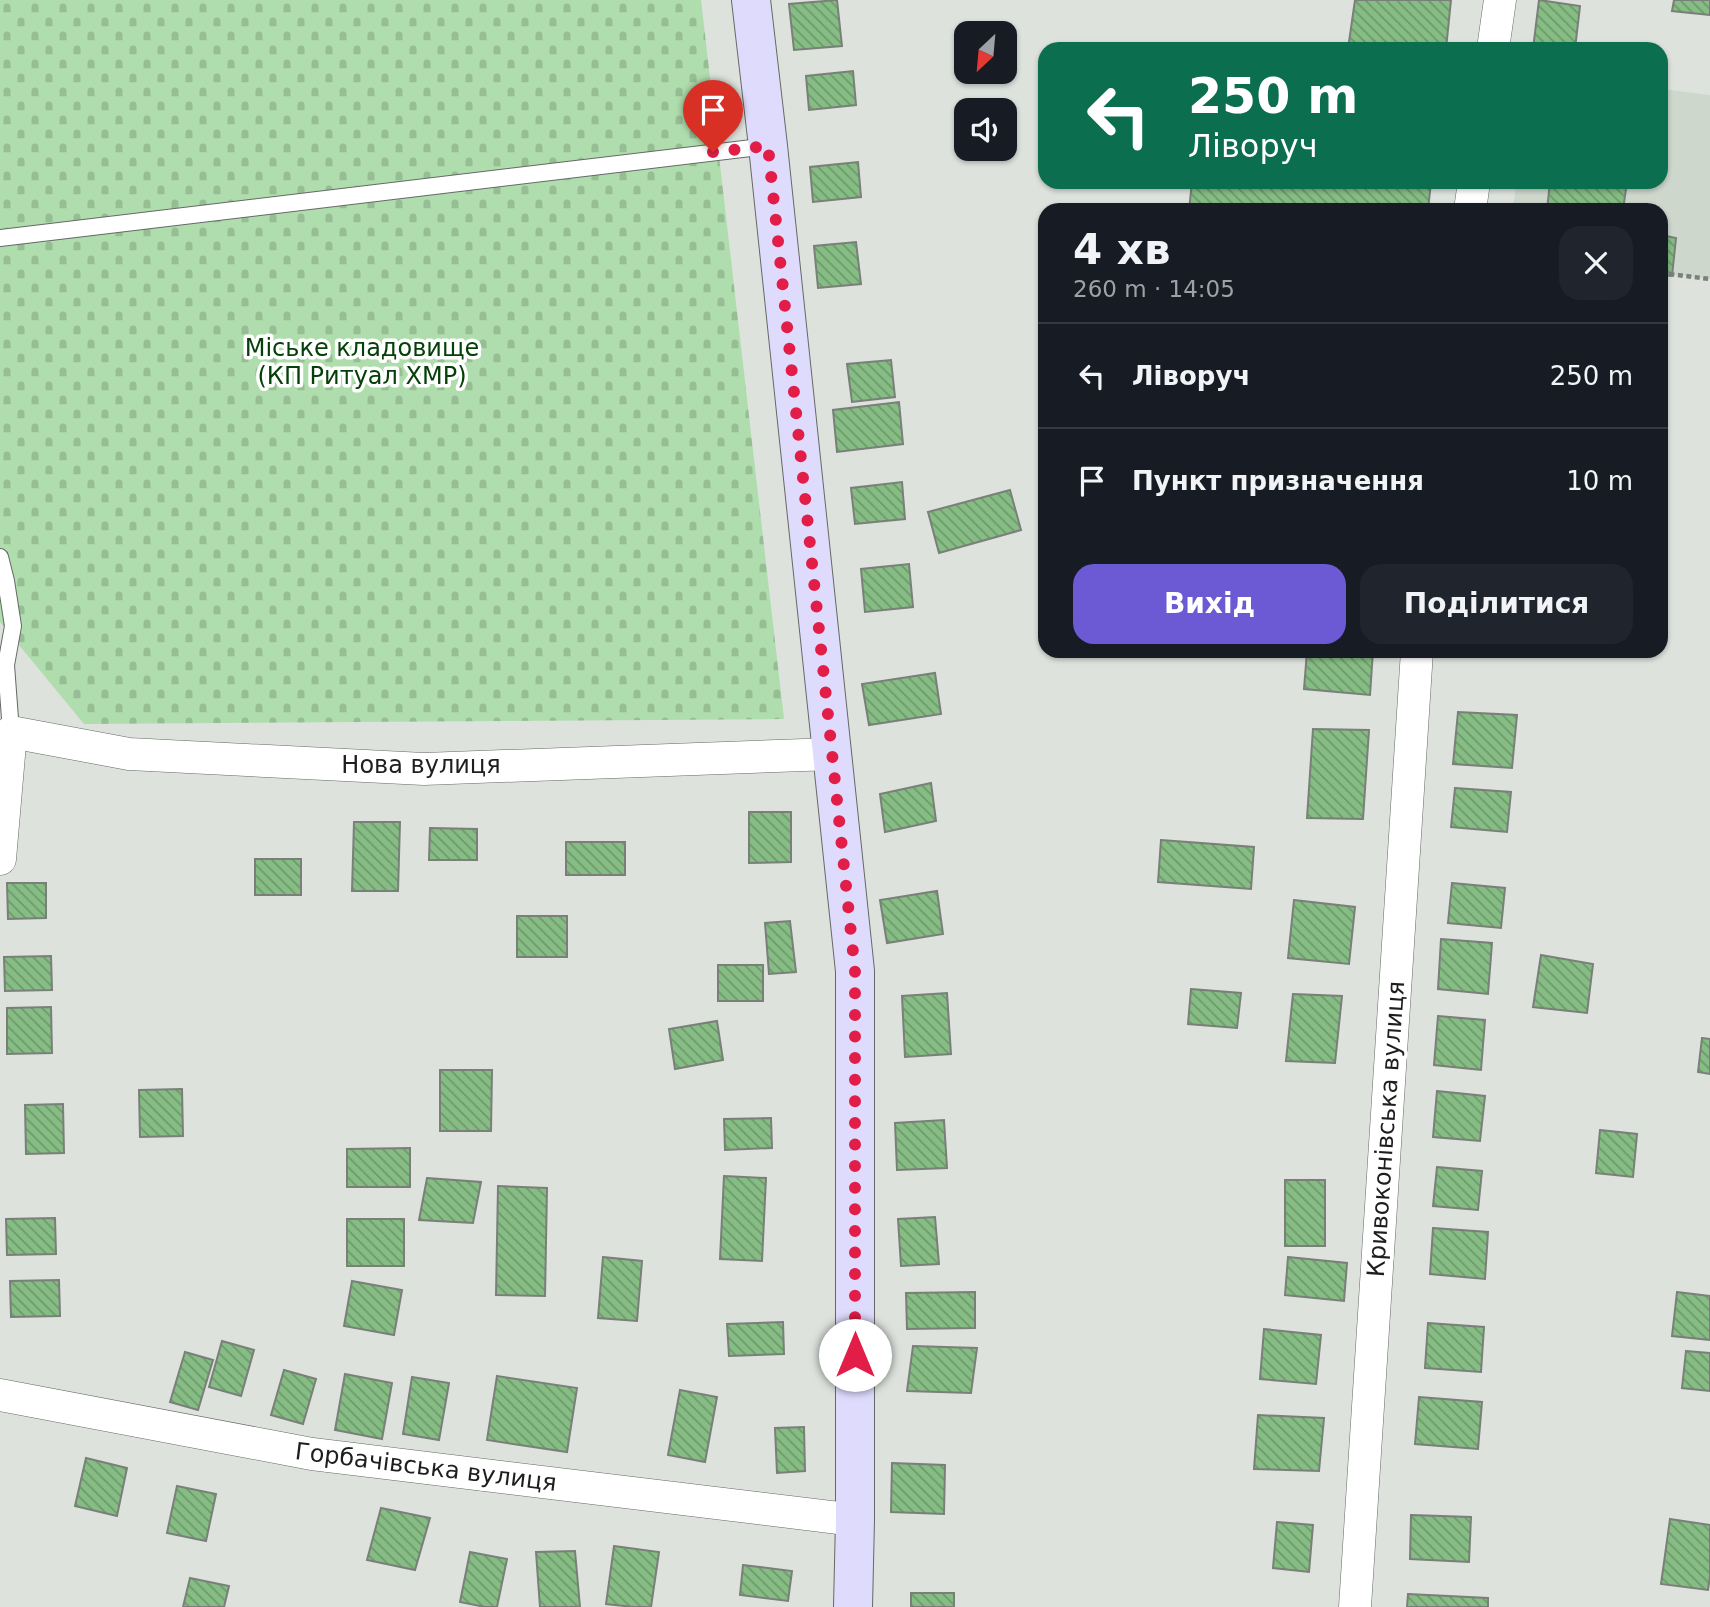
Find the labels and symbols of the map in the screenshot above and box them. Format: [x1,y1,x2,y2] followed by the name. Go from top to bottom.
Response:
[954,21,1017,84] north arrow
[683,80,743,152] pin
[245,334,479,390] park label: Міське кладовище (КП Ритуал ХМР)
[341,751,501,779] street label: Нова вулиця
[1362,980,1410,1278] street label: Кривоконівська вулиця
[818,1318,892,1392] position arrow
[294,1437,558,1497] street label: Горбачівська вулиця

